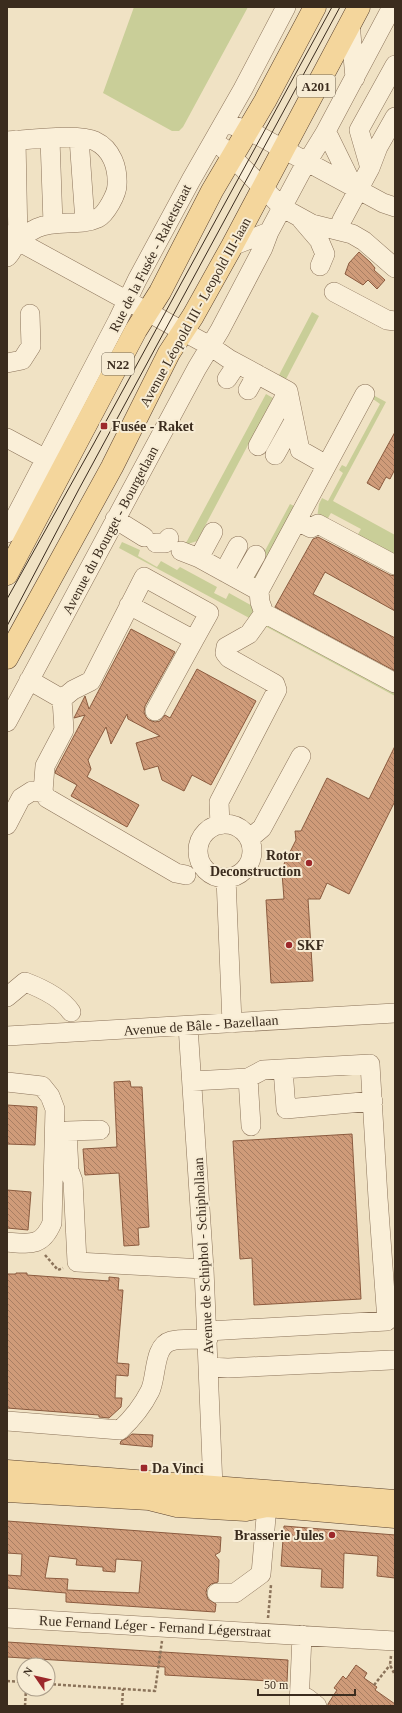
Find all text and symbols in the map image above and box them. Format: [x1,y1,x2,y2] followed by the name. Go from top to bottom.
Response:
[297,75,335,97] road number: A201
[107,182,194,335] street label: Rue de la Fusée - Raketstraat
[137,215,254,409] street label: Avenue Léopold III - Leopold III-laan
[102,353,134,375] road number: N22
[112,419,194,434] place label: Fusée - Raket
[99,421,109,431] marker: Fusée - Raket
[60,444,161,617] street label: Avenue du Bourget - Bourgetlaan
[210,848,301,879] place label: Rotor Deconstruction
[304,858,314,868] marker: Rotor Deconstruction
[297,938,324,953] place label: SKF
[284,940,294,950] marker: SKF
[123,1013,279,1038] street label: Avenue de Bâle - Bazellaan
[191,1157,216,1355] street label: Avenue de Schiphol - Schiphollaan
[152,1461,204,1476] place label: Da Vinci
[139,1463,149,1473] marker: Da Vinci
[234,1528,325,1543] place label: Brasserie Jules
[327,1530,337,1540] marker: Brasserie Jules
[39,1613,271,1640] street label: Rue Fernand Léger - Fernand Légerstraat
[16,1657,56,1697] north arrow
[21,1665,35,1678] text: N
[258,1671,355,1697] scale bar
[264,1678,289,1692] text: 50 m

